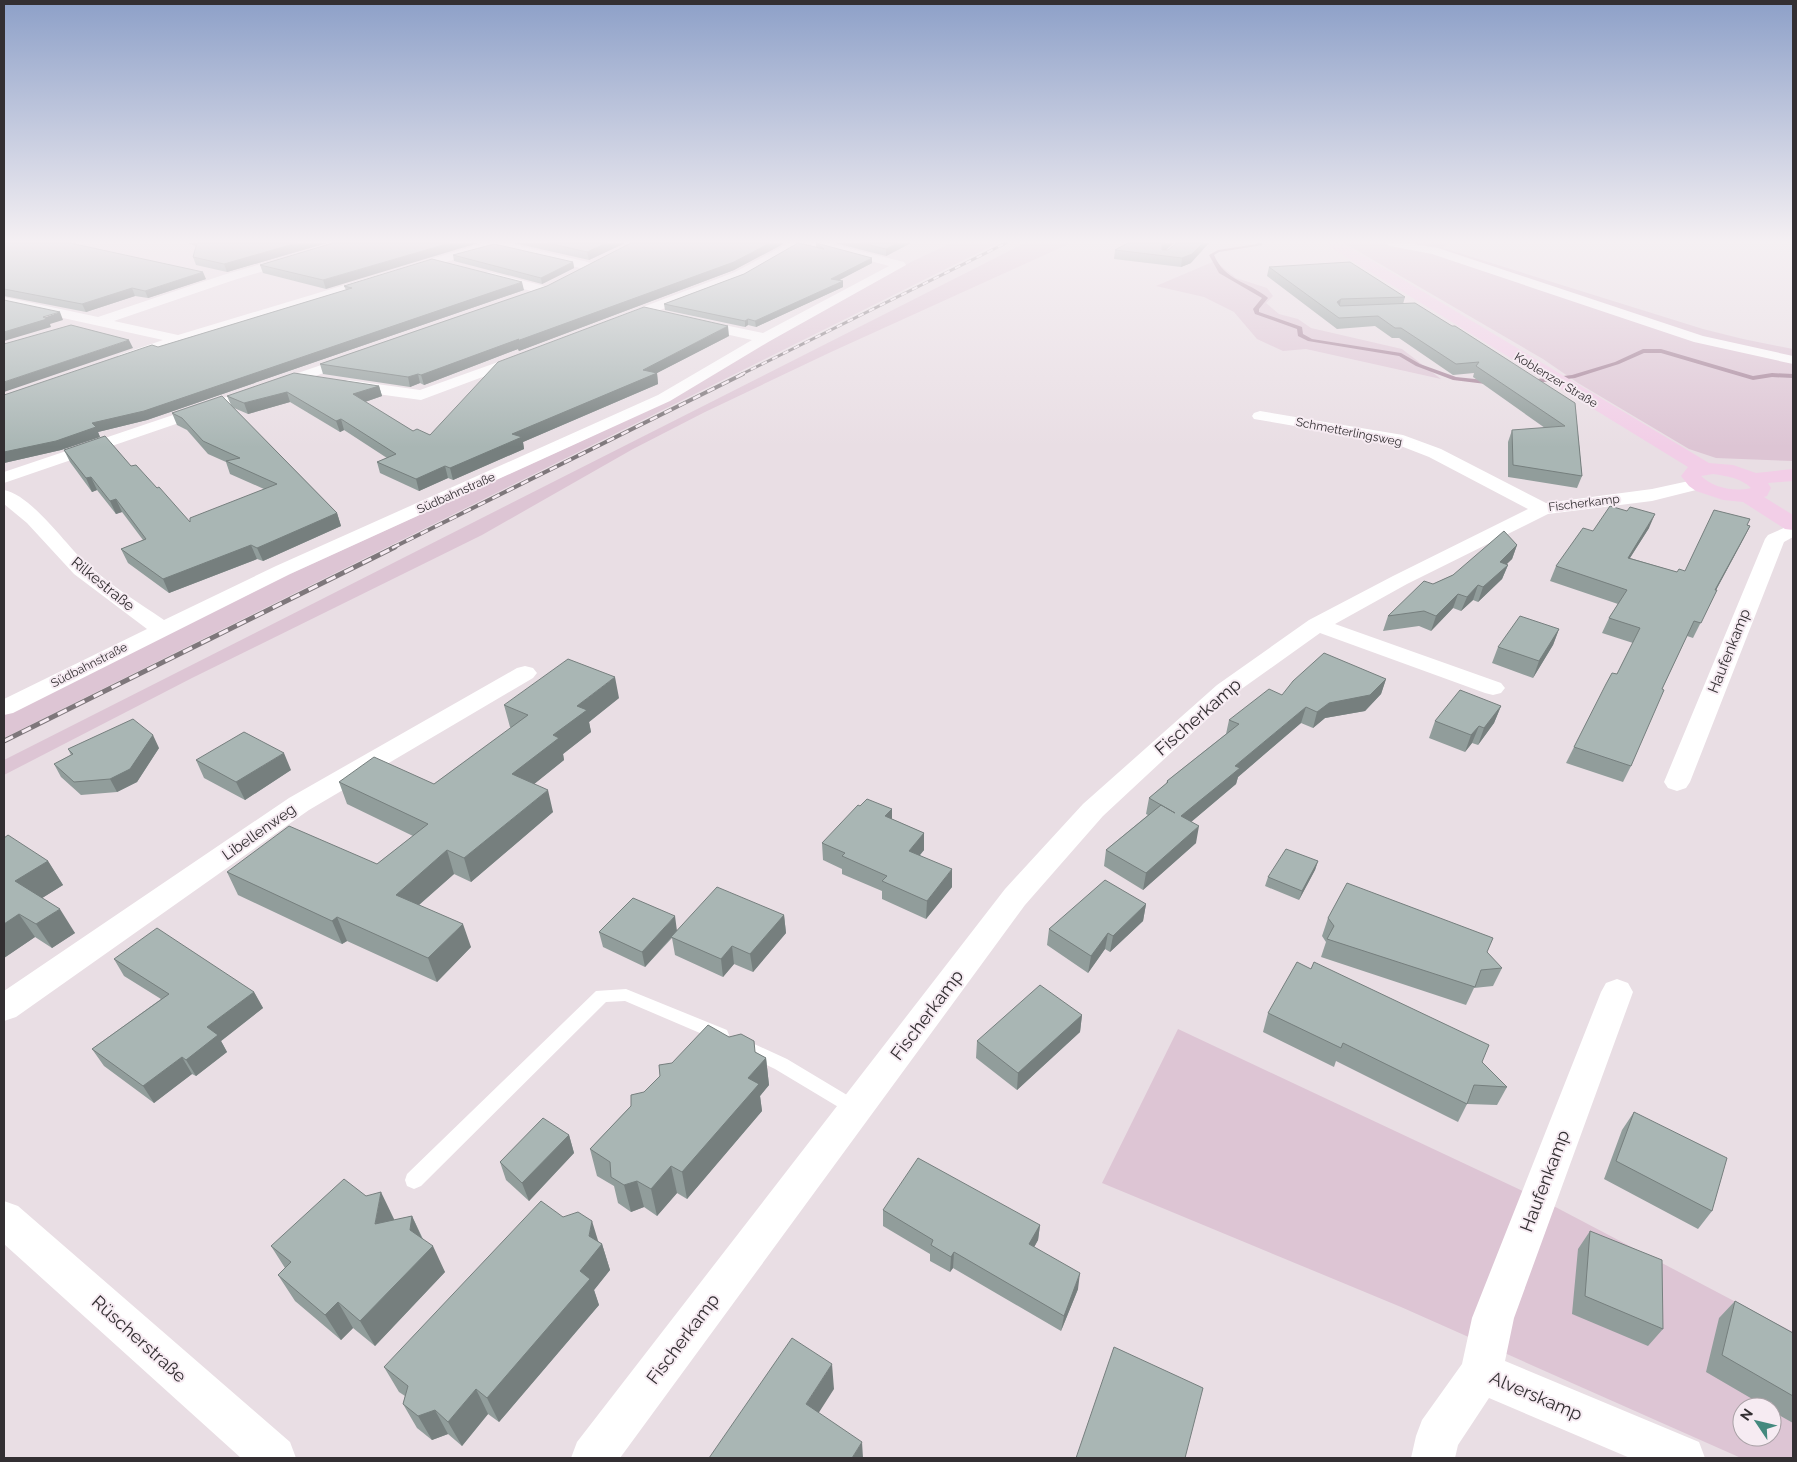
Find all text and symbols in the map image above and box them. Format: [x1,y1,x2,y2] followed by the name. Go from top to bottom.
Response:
[1512,350,1600,410] street label: Koblenzer Straße
[1295,415,1403,449] street label: Schmetterlingsweg
[415,470,497,516] street label: Südbahnstraße
[1548,492,1620,514] street label: Fischerkamp
[68,553,138,615] street label: Rilkestraße
[1704,606,1754,696] street label: Haufenkamp
[48,640,130,690] street label: Südbahnstraße
[1150,673,1245,760] street label: Fischerkamp
[219,800,299,864] street label: Libellenweg
[886,965,967,1064] street label: Fischerkamp
[1515,1127,1574,1235] street label: Haufenkamp
[642,1289,723,1388] street label: Fischerkamp
[88,1291,191,1387] street label: Rüscherstraße
[1487,1367,1586,1424] street label: Alverskamp
[1732,1397,1782,1447] north arrow
[1737,1406,1756,1424] text: N

